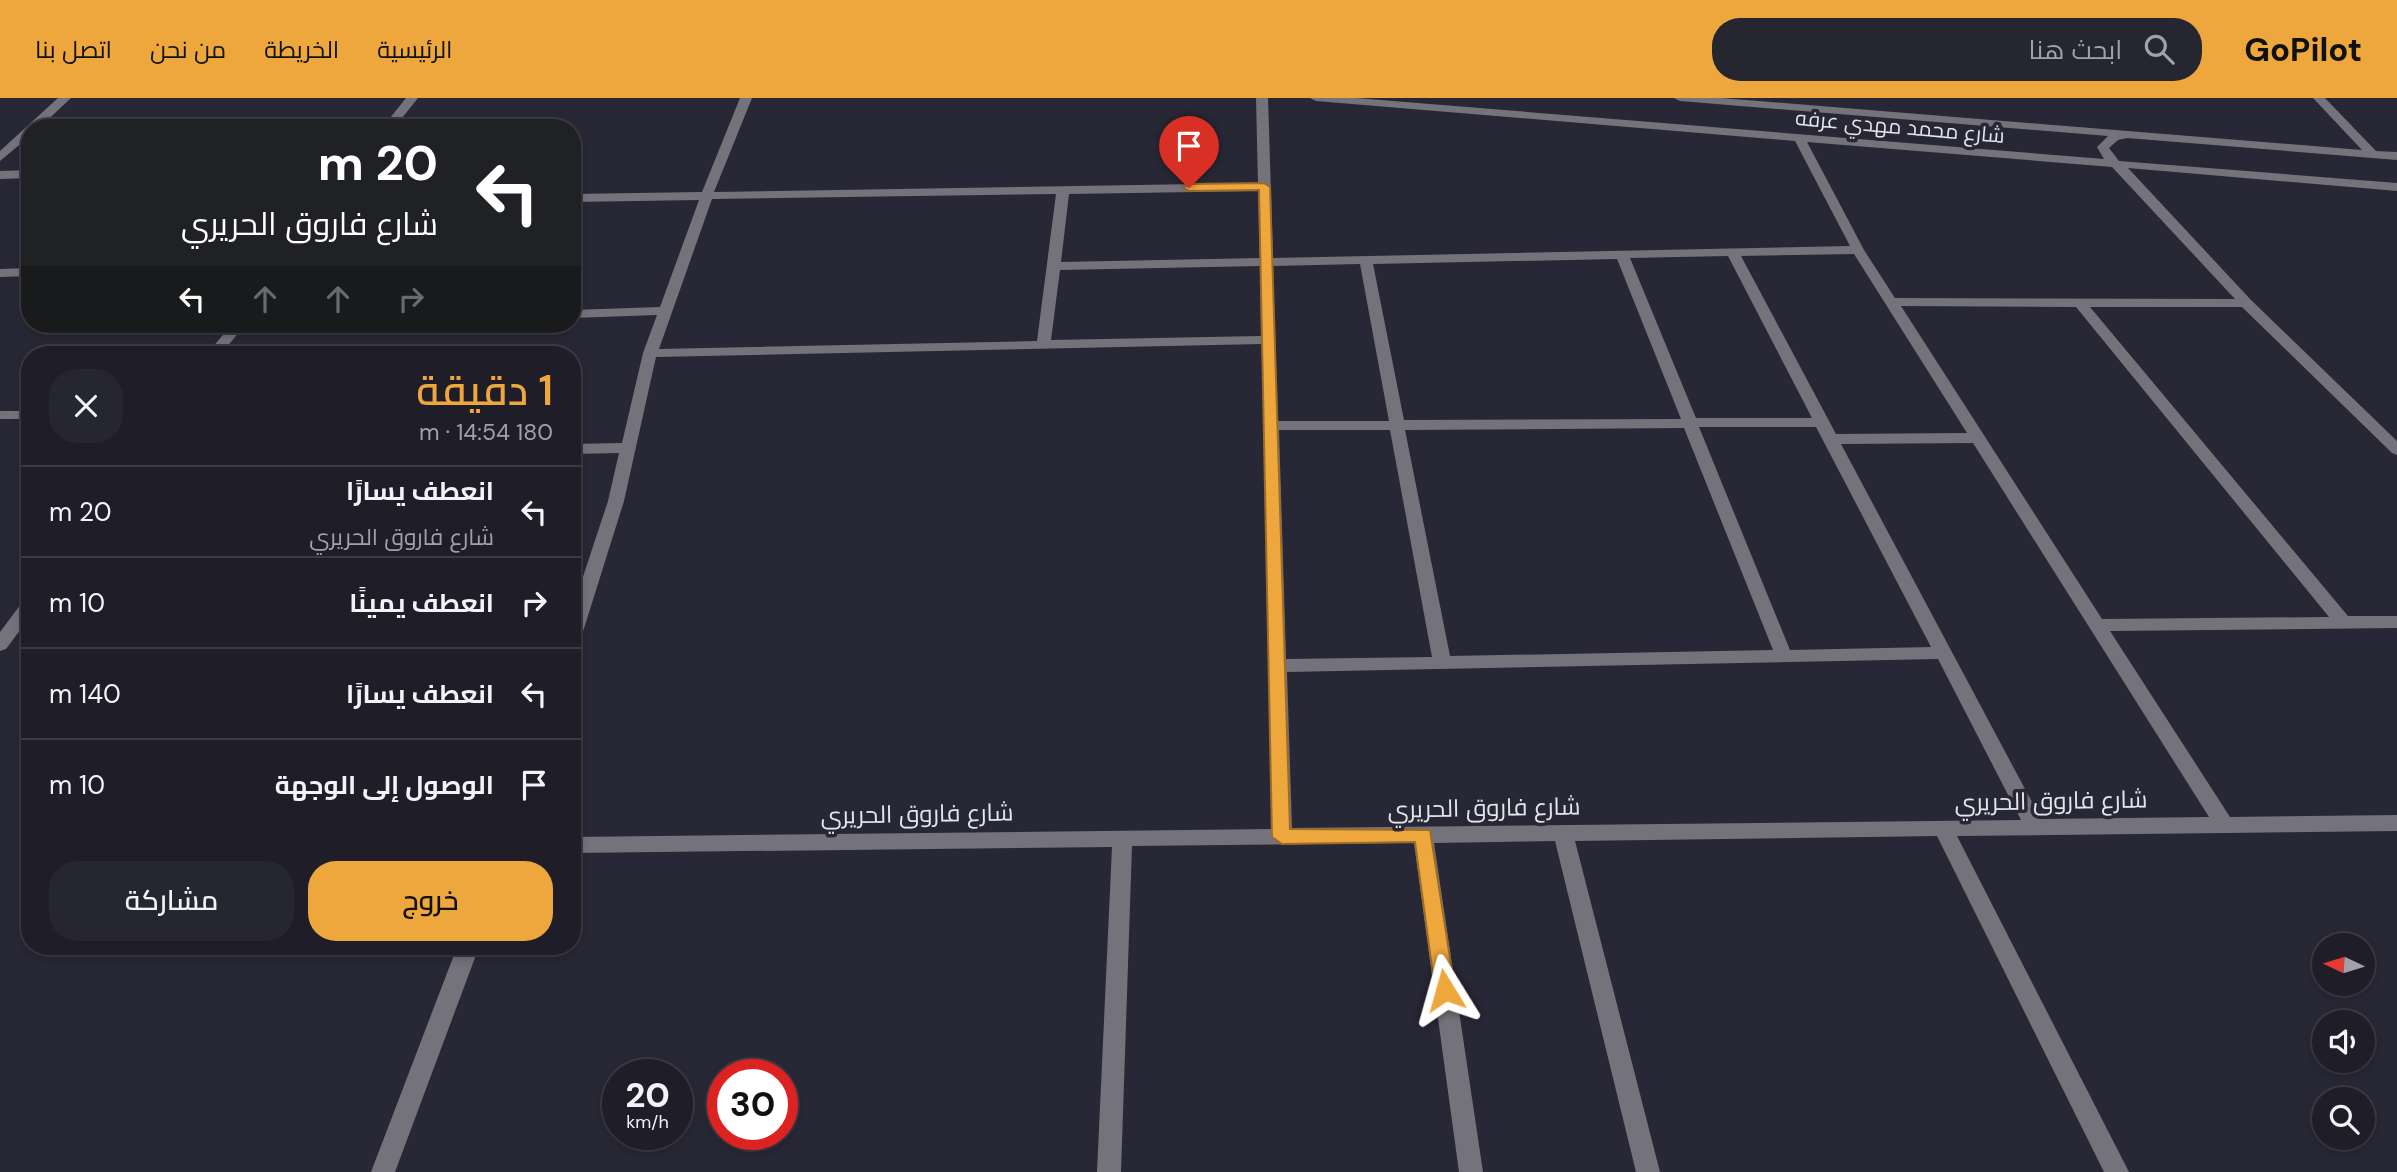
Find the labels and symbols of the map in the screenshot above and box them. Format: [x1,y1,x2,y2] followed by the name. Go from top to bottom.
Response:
[1794,104,2006,152] street label: شارع محمد مهدي عرفه
[1159,116,1219,188] pin
[1954,783,2148,821] street label: شارع فاروق الحريري
[1387,790,1581,828] street label: شارع فاروق الحريري
[820,796,1014,834] street label: شارع فاروق الحريري
[2312,933,2375,996] north arrow
[1408,953,1482,1027] position arrow
[707,1059,798,1150] speed limit sign: 30

